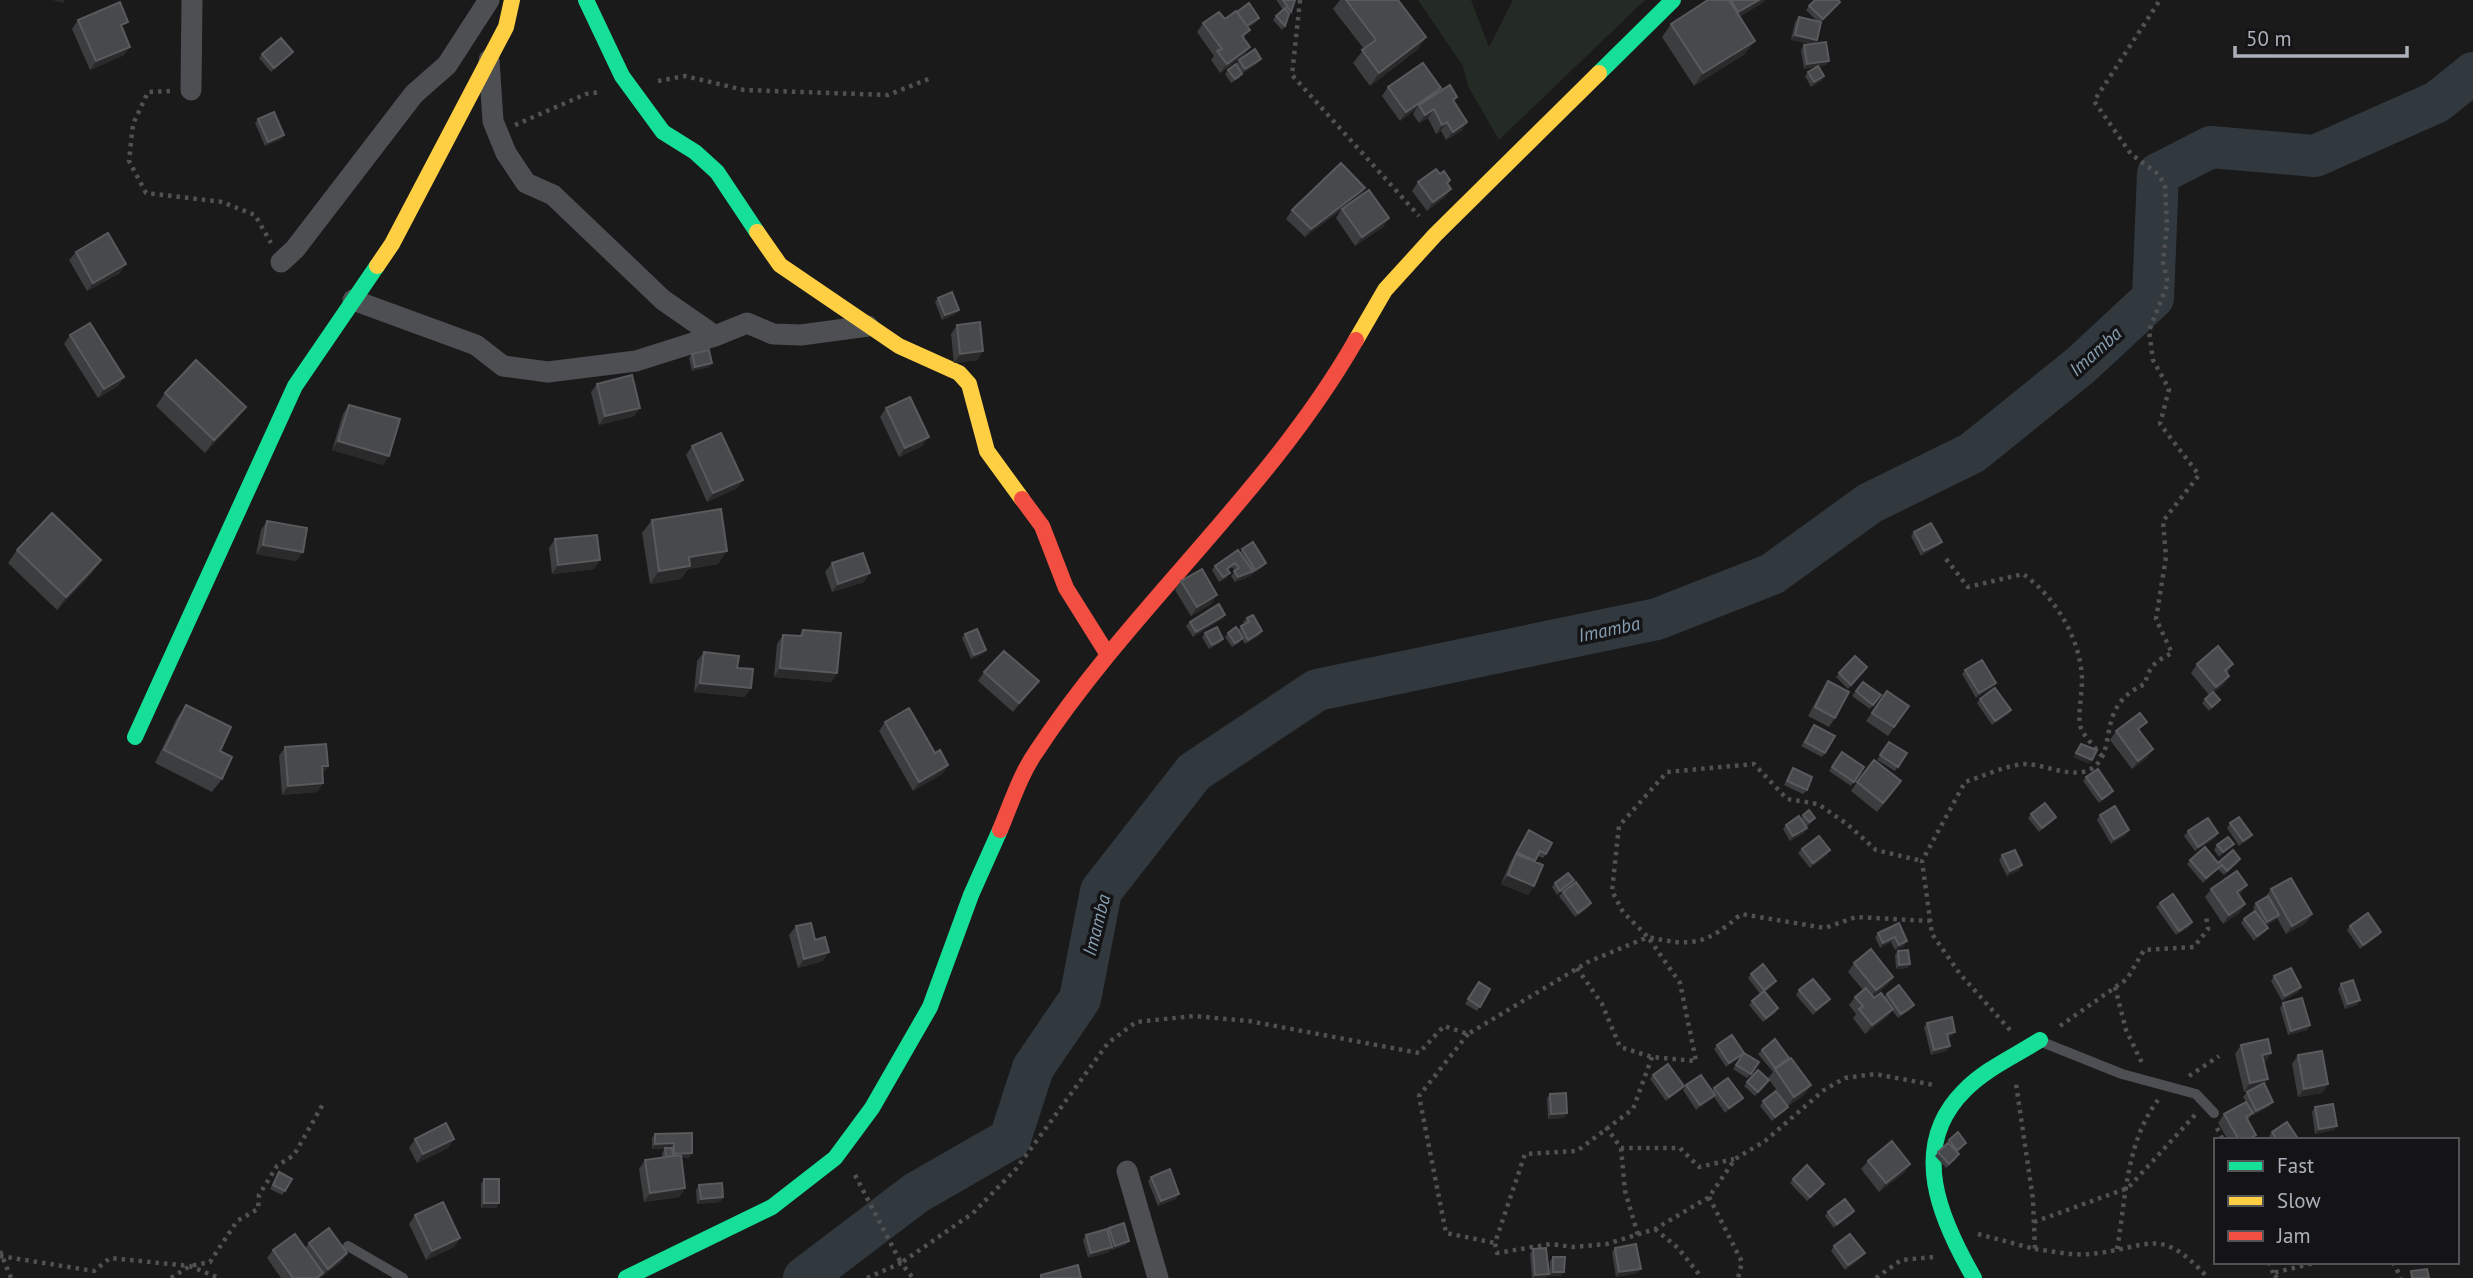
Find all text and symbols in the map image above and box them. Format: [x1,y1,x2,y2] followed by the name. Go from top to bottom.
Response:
[2235,14,2406,58] scale bar
[2246,25,2292,52] text: 50 m
[2064,321,2127,381] water label: Imamba
[1576,611,1643,647] water label: Imamba
[1077,891,1115,958] water label: Imamba
[2214,1138,2459,1264] legend
[2277,1152,2314,1179] text: Fast
[2277,1187,2321,1214] text: Slow
[2276,1222,2311,1249] text: Jam

